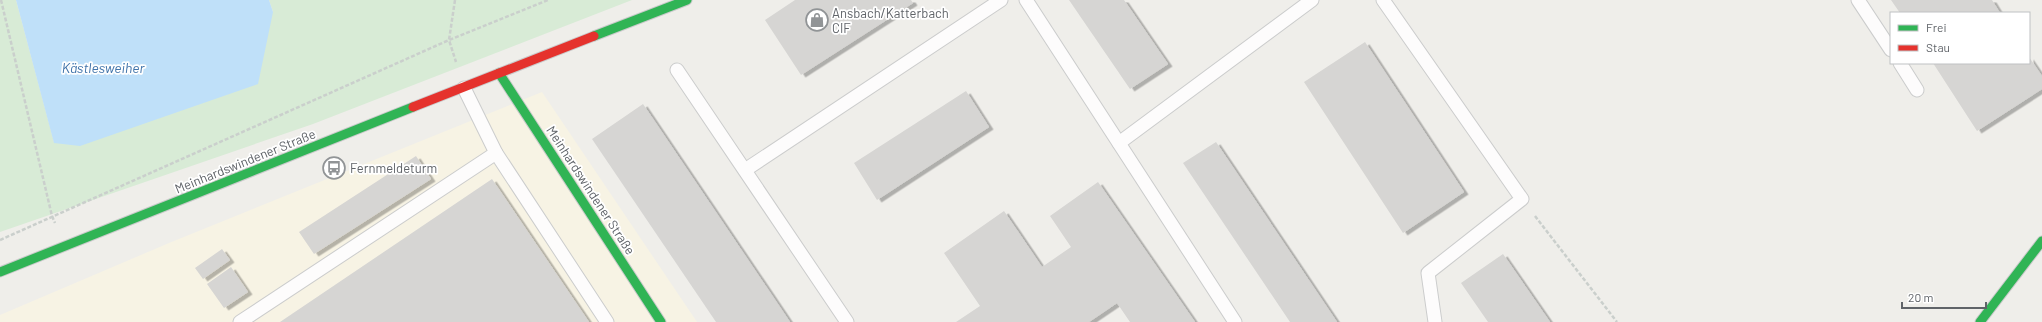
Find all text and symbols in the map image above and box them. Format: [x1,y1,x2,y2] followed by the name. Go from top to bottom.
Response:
[832,5,949,36] place label: Ansbach/Katterbach CIF
[804,7,830,33] shop icon: Ansbach/Katterbach CIF
[1890,12,2030,64] legend
[1926,20,1946,34] text: Frei
[1926,40,1950,54] text: Stau
[62,59,145,76] water label: Kästlesweiher
[543,123,639,258] street label: Meinhardswindener Straße
[172,125,318,197] street label: Meinhardswindener Straße
[321,155,347,181] bus stop icon: Fernmeldeturm
[350,160,437,176] place label: Fernmeldeturm
[1902,284,1986,310] scale bar
[1908,290,1934,304] text: 20 m

